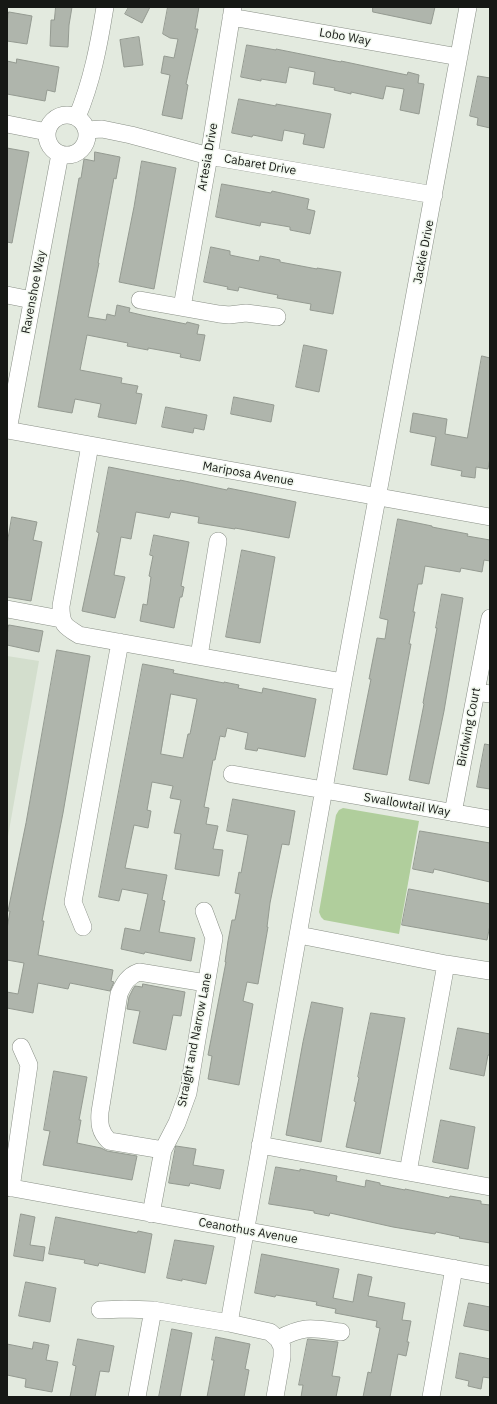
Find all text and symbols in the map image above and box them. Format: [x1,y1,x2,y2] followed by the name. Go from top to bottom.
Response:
[318,25,372,49] street label: Lobo Way
[195,122,221,192] street label: Artesia Drive
[223,152,297,178] street label: Cabaret Drive
[411,219,437,285] street label: Jackie Drive
[19,249,49,335] street label: Ravenshoe Way
[201,459,295,489] street label: Mariposa Avenue
[454,686,484,768] street label: Birdwing Court
[363,790,451,820] street label: Swallowtail Way
[175,972,215,1108] street label: Straight and Narrow Lane
[197,1215,299,1247] street label: Ceanothus Avenue

